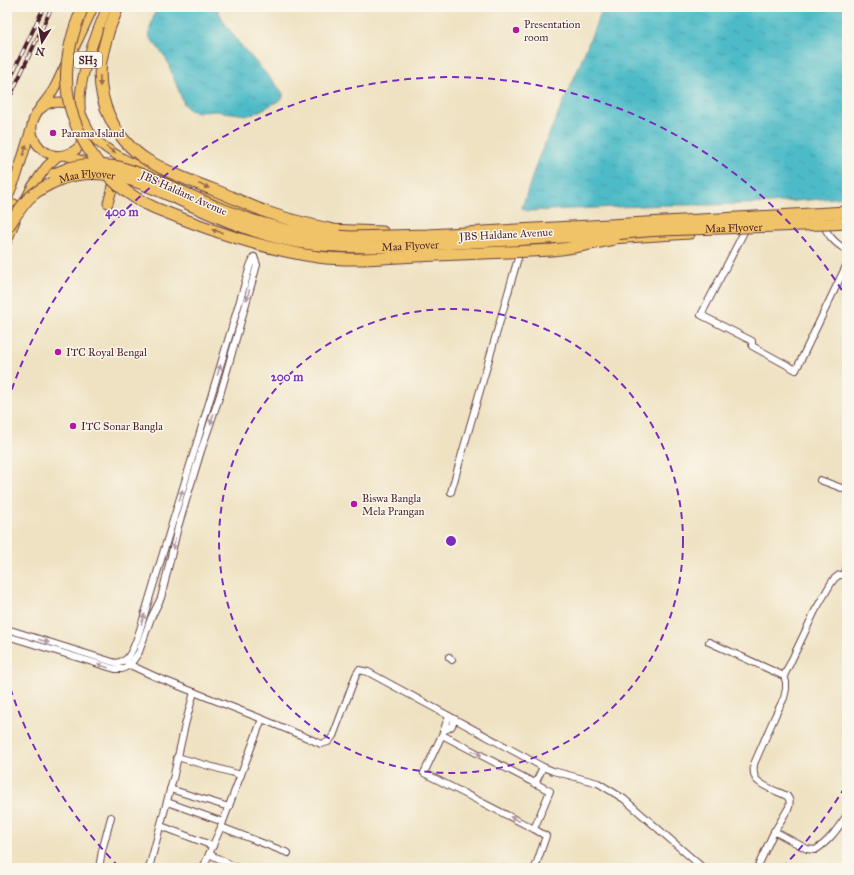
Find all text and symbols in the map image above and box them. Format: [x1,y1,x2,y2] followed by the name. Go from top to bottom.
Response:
[524,18,580,44] place label: Presentation room
[22,22,62,62] north arrow
[511,25,521,35] marker: Presentation room
[34,44,46,59] text: N
[74,52,102,68] road number: SH3
[97,75,103,88] one-way arrow
[61,127,125,140] place label: Parama Island
[48,128,58,138] marker: Parama Island
[22,144,28,156] one-way arrow
[105,146,116,154] one-way arrow
[57,167,117,186] street label: Maa Flyover
[137,168,230,220] street label: JBS Haldane Avenue
[198,183,210,189] one-way arrow
[105,205,140,220] text: 400 m
[705,221,764,236] street label: Maa Flyover
[458,226,554,244] street label: JBS Haldane Avenue
[211,228,223,234] one-way arrow
[381,238,440,254] street label: Maa Flyover
[245,289,251,301] one-way arrow
[66,346,147,359] place label: ITC Royal Bengal
[53,347,63,357] marker: ITC Royal Bengal
[216,364,222,376] one-way arrow
[271,370,304,384] text: 200 m
[208,414,214,426] one-way arrow
[81,420,163,433] place label: ITC Sonar Bangla
[68,421,78,431] marker: ITC Sonar Bangla
[178,488,184,500] one-way arrow
[362,492,425,518] place label: Biswa Bangla Mela Prangan
[349,499,359,509] marker: Biswa Bangla Mela Prangan
[444,534,458,548] centre of rings
[171,538,177,550] one-way arrow
[141,613,147,625] one-way arrow
[39,638,51,644] one-way arrow
[97,663,109,669] one-way arrow
[471,750,483,757] one-way arrow
[509,816,521,822] one-way arrow

